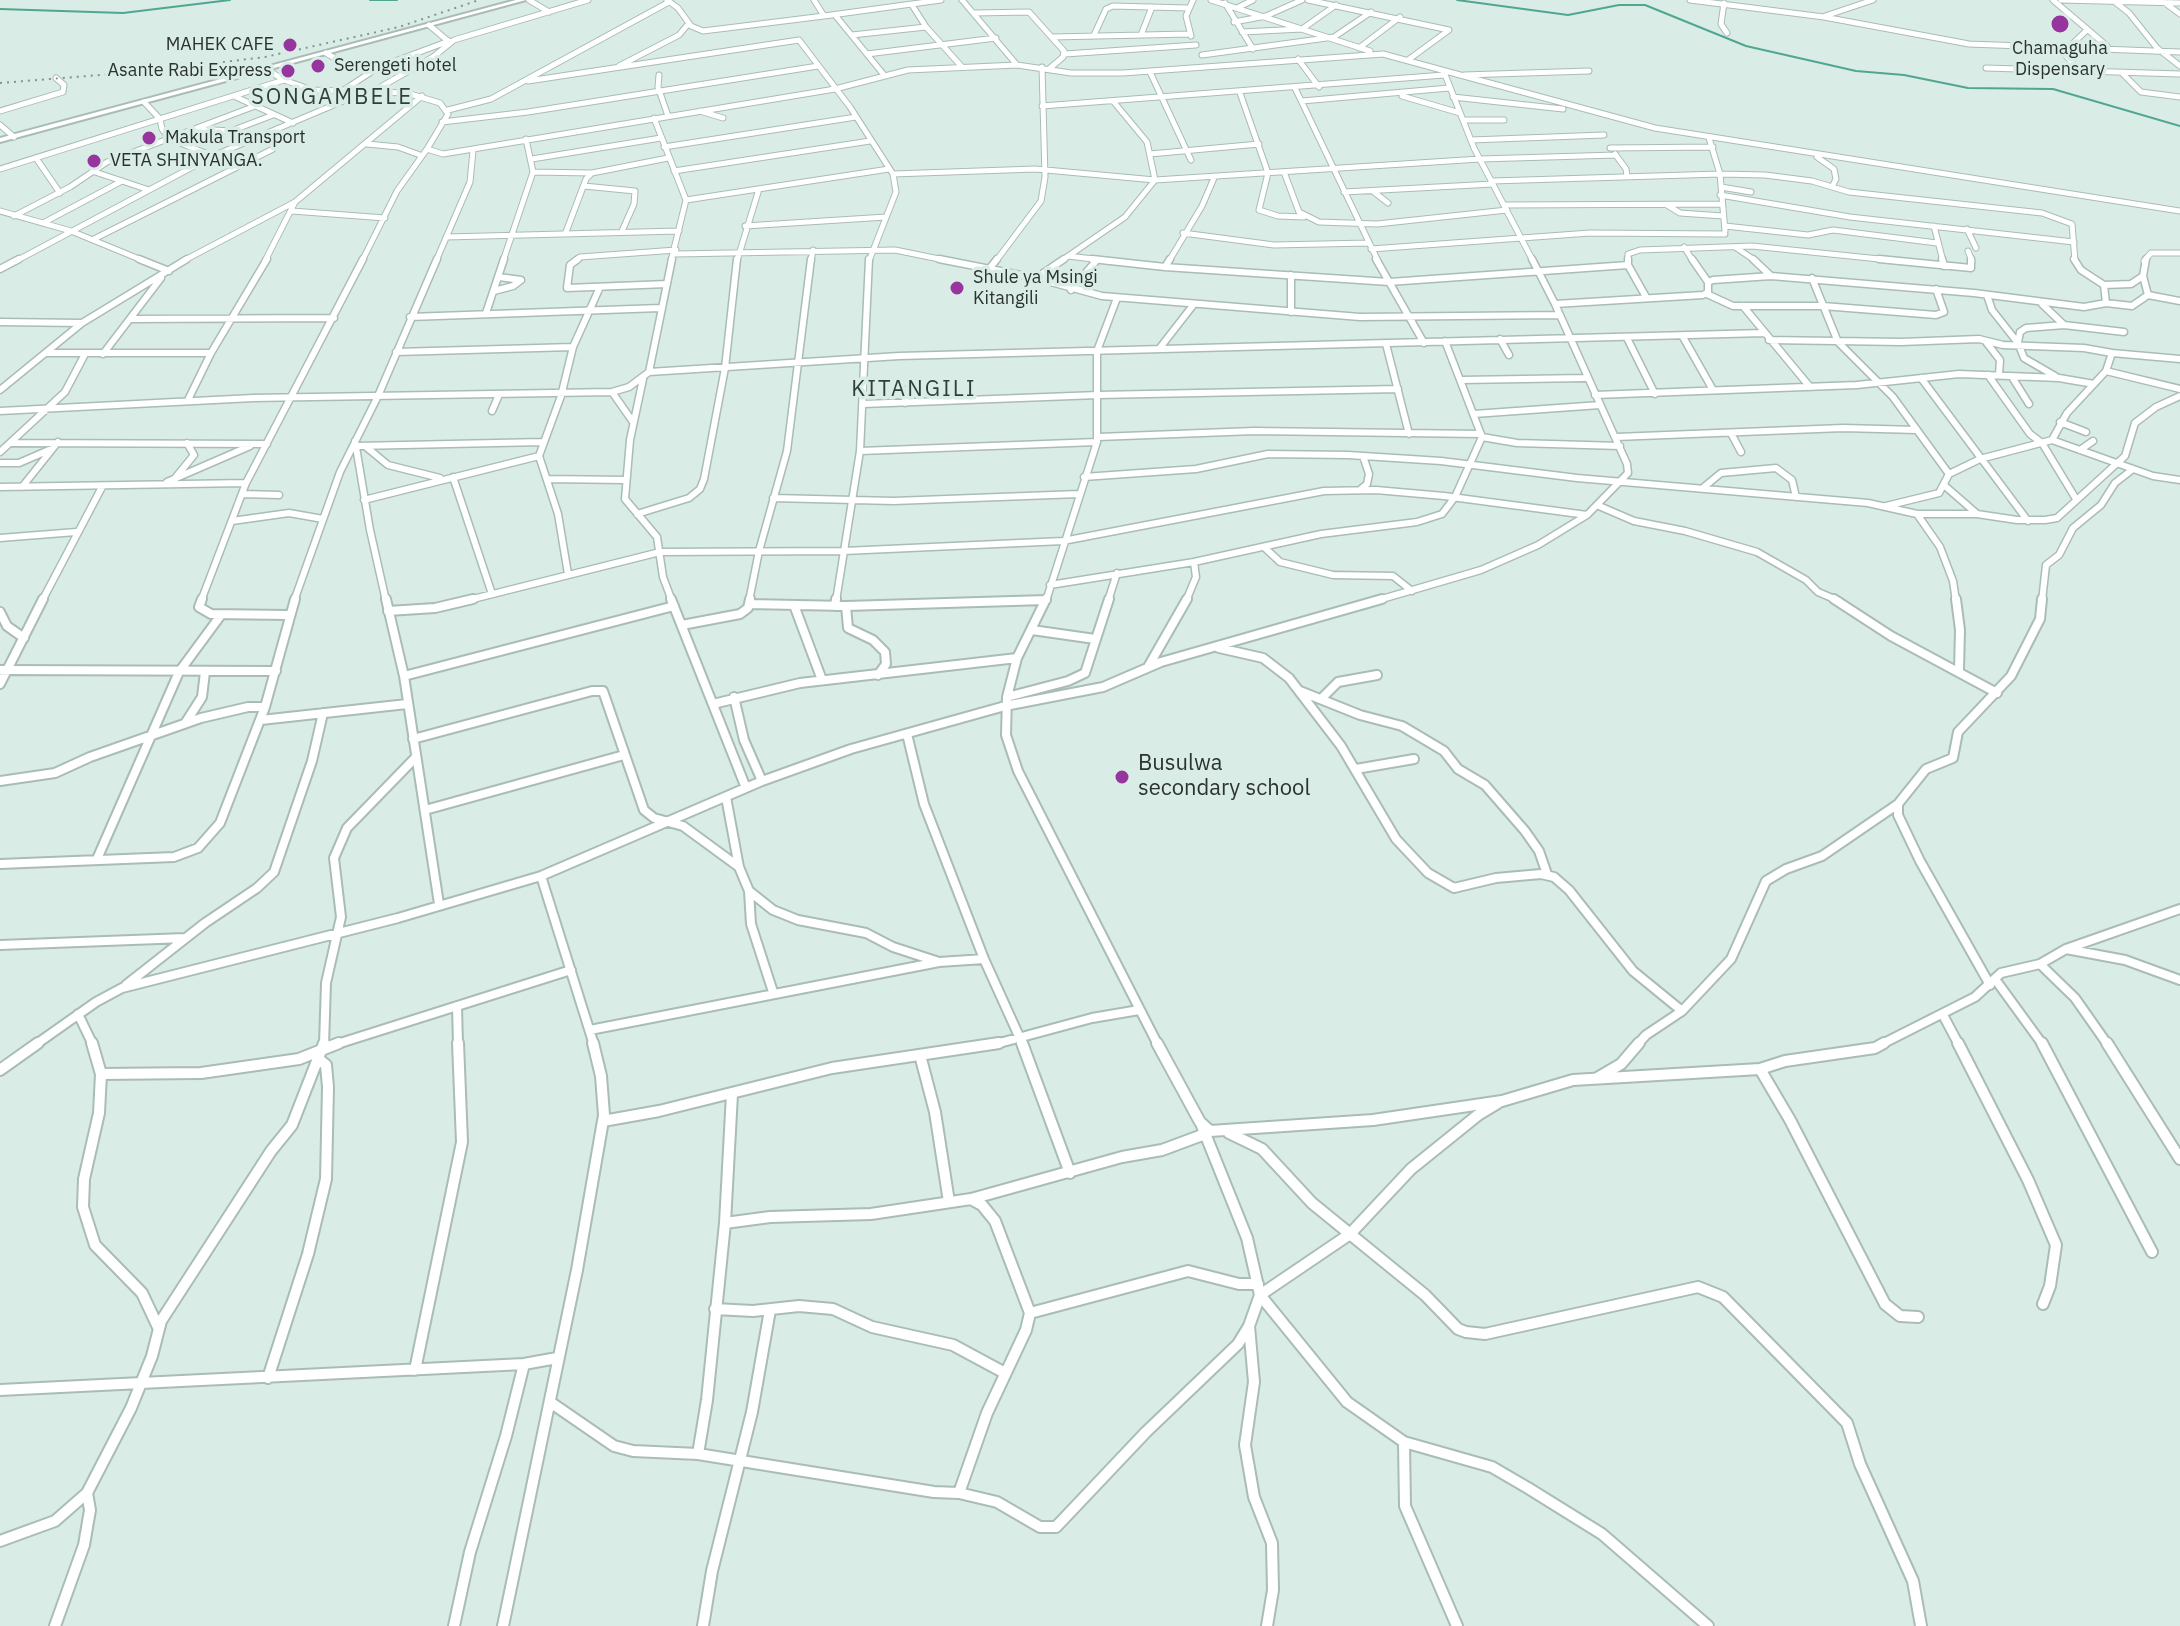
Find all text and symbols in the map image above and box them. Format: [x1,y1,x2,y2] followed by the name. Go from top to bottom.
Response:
[2049,13,2071,35] marker: Chamaguha Dispensary
[166,34,274,56] place label: MAHEK CAFE
[281,36,299,54] marker: MAHEK CAFE
[2012,38,2108,80] place label: Chamaguha Dispensary
[334,55,457,77] place label: Serengeti hotel
[309,57,327,75] marker: Serengeti hotel
[107,60,272,82] place label: Asante Rabi Express
[279,62,297,80] marker: Asante Rabi Express
[251,85,413,111] district label: SONGAMBELE
[165,127,306,149] place label: Makula Transport
[140,129,158,147] marker: Makula Transport
[110,150,263,172] place label: VETA SHINYANGA.
[85,152,103,170] marker: VETA SHINYANGA.
[973,267,1098,310] place label: Shule ya Msingi Kitangili
[948,279,966,297] marker: Shule ya Msingi Kitangili
[851,377,977,403] district label: KITANGILI
[1138,751,1310,802] place label: Busulwa secondary school
[1113,768,1131,786] marker: Busulwa secondary school

